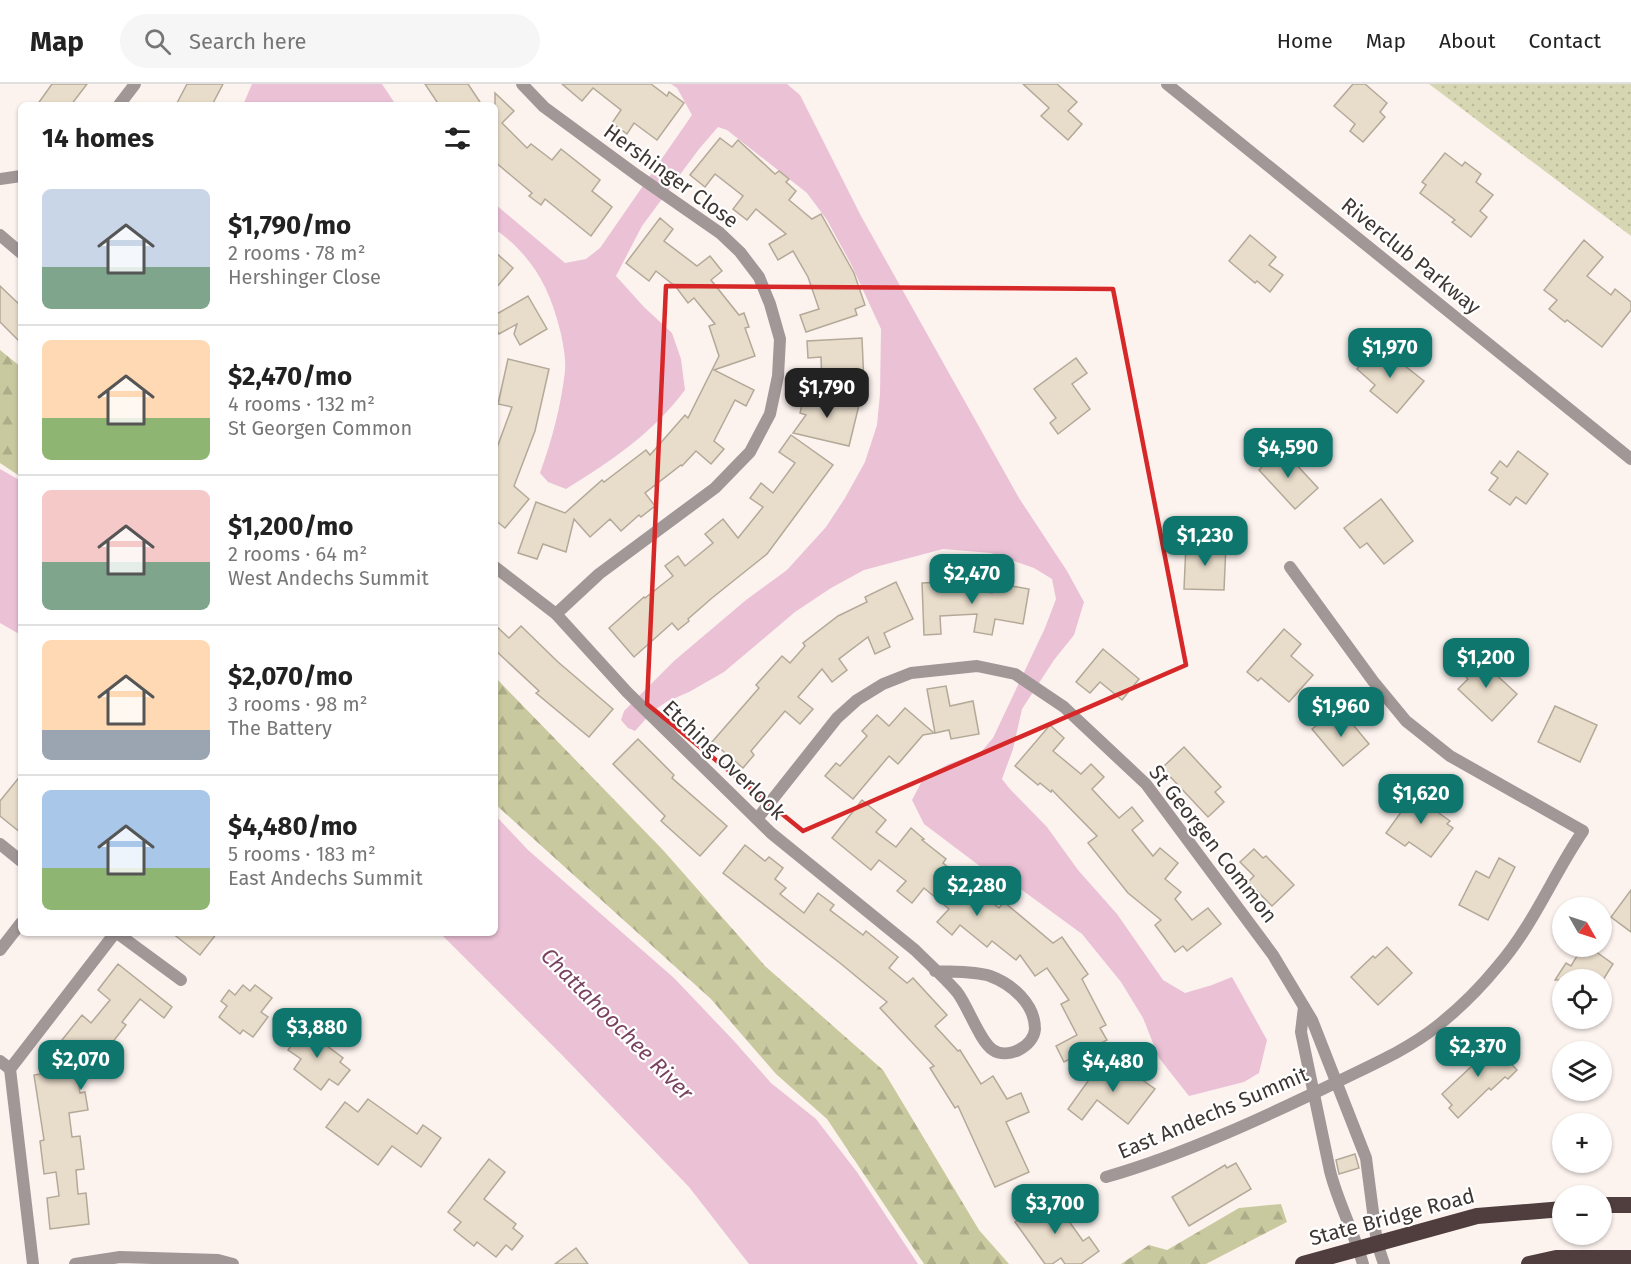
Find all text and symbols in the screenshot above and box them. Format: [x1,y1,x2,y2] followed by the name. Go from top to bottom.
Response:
[120,14,540,68] search box
[30,25,84,58] text: Map
[141,25,174,58] icon: search
[189,28,307,55] text: Search here
[1277,28,1333,54] text: Home
[1366,28,1406,54] text: Map
[1439,28,1496,54] text: About
[1529,28,1601,54] text: Contact
[598,118,744,234] street label: Hershinger Close
[441,122,474,155] icon: filters
[42,123,154,154] text: 14 homes
[1336,192,1486,321] street label: Riverclub Parkway
[228,210,351,241] text: $1,790/mo
[90,213,162,285] icon: home
[228,241,365,265] text: 2 rooms · 78 m²
[228,265,381,289] text: Hershinger Close
[1341,328,1439,379] pin: $1,970
[1362,335,1418,359] text: $1,970
[228,361,352,392] text: $2,470/mo
[90,364,162,436] icon: home
[778,368,876,419] pin: $1,790
[799,375,855,399] text: $1,790
[228,392,375,416] text: 4 rooms · 132 m²
[228,416,412,440] text: St Georgen Common
[1239,428,1337,479] pin: $4,590
[1258,435,1318,459] text: $4,590
[228,511,353,542] text: $1,200/mo
[90,514,162,586] icon: home
[1156,516,1254,567] pin: $1,230
[1177,523,1233,547] text: $1,230
[228,542,367,566] text: 2 rooms · 64 m²
[923,554,1021,605] pin: $2,470
[943,561,1001,585] text: $2,470
[228,566,429,590] text: West Andechs Summit
[1437,638,1535,689] pin: $1,200
[1457,645,1515,669] text: $1,200
[228,661,353,692] text: $2,070/mo
[90,664,162,736] icon: home
[1292,687,1390,738] pin: $1,960
[228,692,368,716] text: 3 rooms · 98 m²
[1312,694,1370,718] text: $1,960
[657,695,791,825] street label: Etching Overlook
[228,716,332,740] text: The Battery
[1143,760,1283,928] street label: St Georgen Common
[1372,774,1470,825] pin: $1,620
[1392,781,1450,805] text: $1,620
[228,811,358,842] text: $4,480/mo
[90,814,162,886] icon: home
[228,842,376,866] text: 5 rooms · 183 m²
[228,866,423,890] text: East Andechs Summit
[928,866,1026,917] pin: $2,280
[947,873,1007,897] text: $2,280
[1552,897,1612,957] north arrow
[1552,897,1612,1245] map controls
[535,942,699,1106] water label: Chattahoochee River
[1552,969,1612,1029] button: locate
[268,1008,366,1059] pin: $3,880
[286,1015,348,1039] text: $3,880
[1429,1027,1527,1078] pin: $2,370
[1449,1034,1507,1058] text: $2,370
[32,1040,130,1091] pin: $2,070
[1552,1041,1612,1101] button: layers
[1064,1042,1162,1093] pin: $4,480
[52,1047,110,1071] text: $2,070
[1082,1049,1144,1073] text: $4,480
[1114,1061,1313,1165] street label: East Andechs Summit
[1552,1113,1612,1173] button: +
[1307,1182,1477,1252] street label: State Bridge Road
[1006,1184,1104,1235] pin: $3,700
[1552,1185,1612,1245] button: −
[1026,1191,1084,1215] text: $3,700

